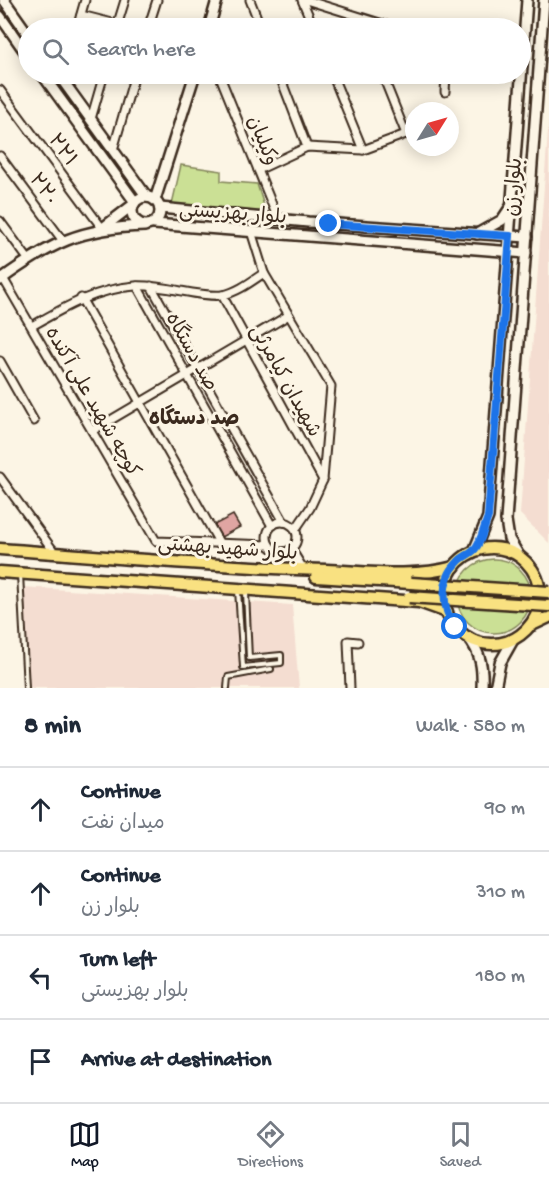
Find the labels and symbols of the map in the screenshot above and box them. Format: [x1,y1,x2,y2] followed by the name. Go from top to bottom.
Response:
[405,102,459,156] north arrow
[240,113,282,170] street label: وکیلیان
[42,130,81,172] street label: ۲۲۱
[501,157,529,217] street label: بلوار زن
[23,170,61,210] street label: ۲۲۰
[178,199,287,231] street label: بلوار بهزیستی
[315,210,341,236] route end
[159,308,223,396] street label: صد دستگاه
[244,321,325,442] street label: شهیدان کیامرثی
[39,322,146,482] street label: کوچه شهید علی آکنده
[149,404,239,433] district label: صد دستگاه
[157,533,299,567] street label: بلوار شهید بهشتی
[441,613,467,639] route start

